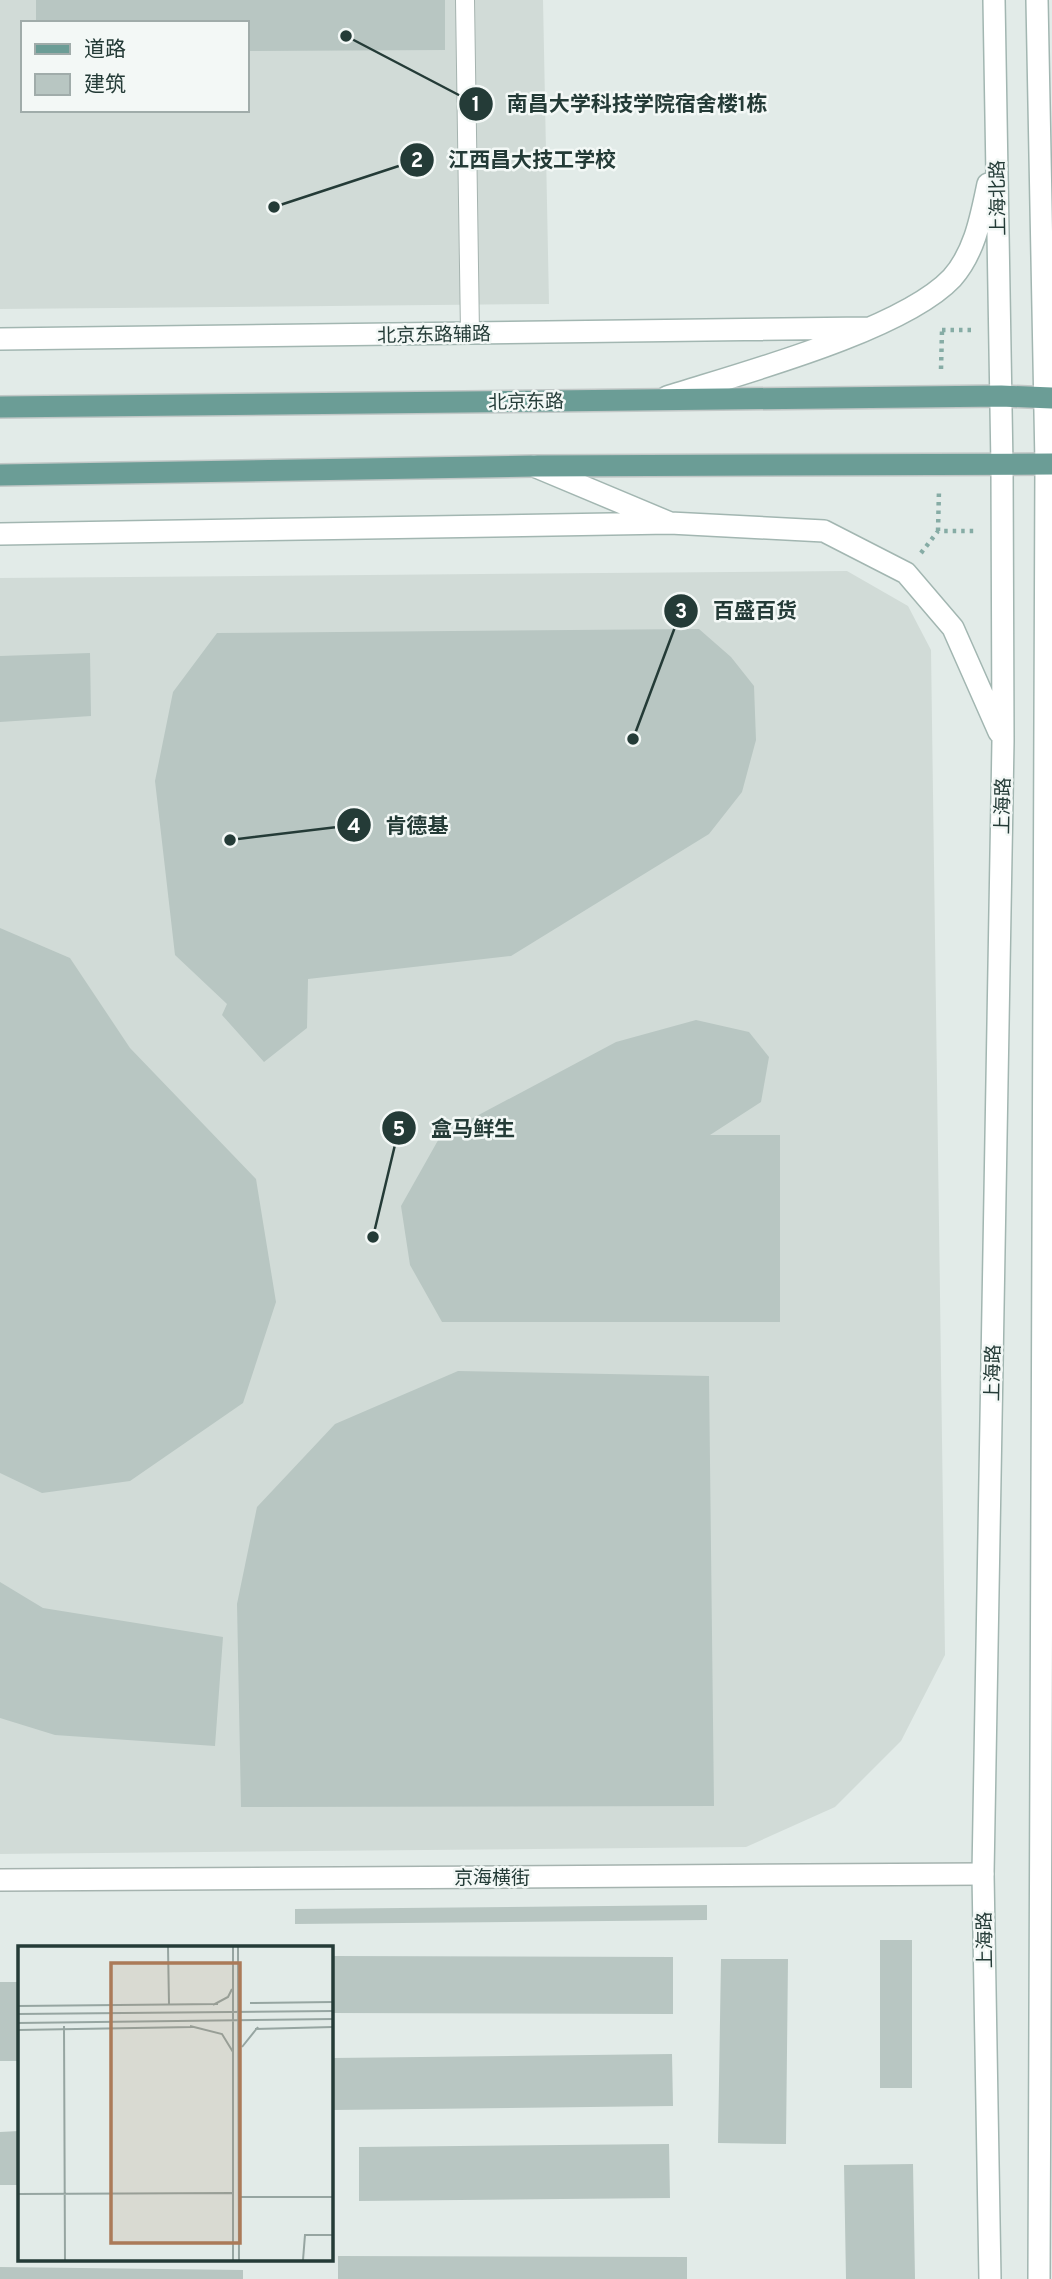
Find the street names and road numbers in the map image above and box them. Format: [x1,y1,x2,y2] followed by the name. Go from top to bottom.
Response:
[986,160,1012,236] street label: 上海北路
[377,323,491,349] street label: 北京东路辅路
[488,390,564,416] street label: 北京东路
[992,777,1016,835] street label: 上海路
[982,1344,1006,1402] street label: 上海路
[454,1867,530,1891] street label: 京海横街
[974,1911,998,1969] street label: 上海路

